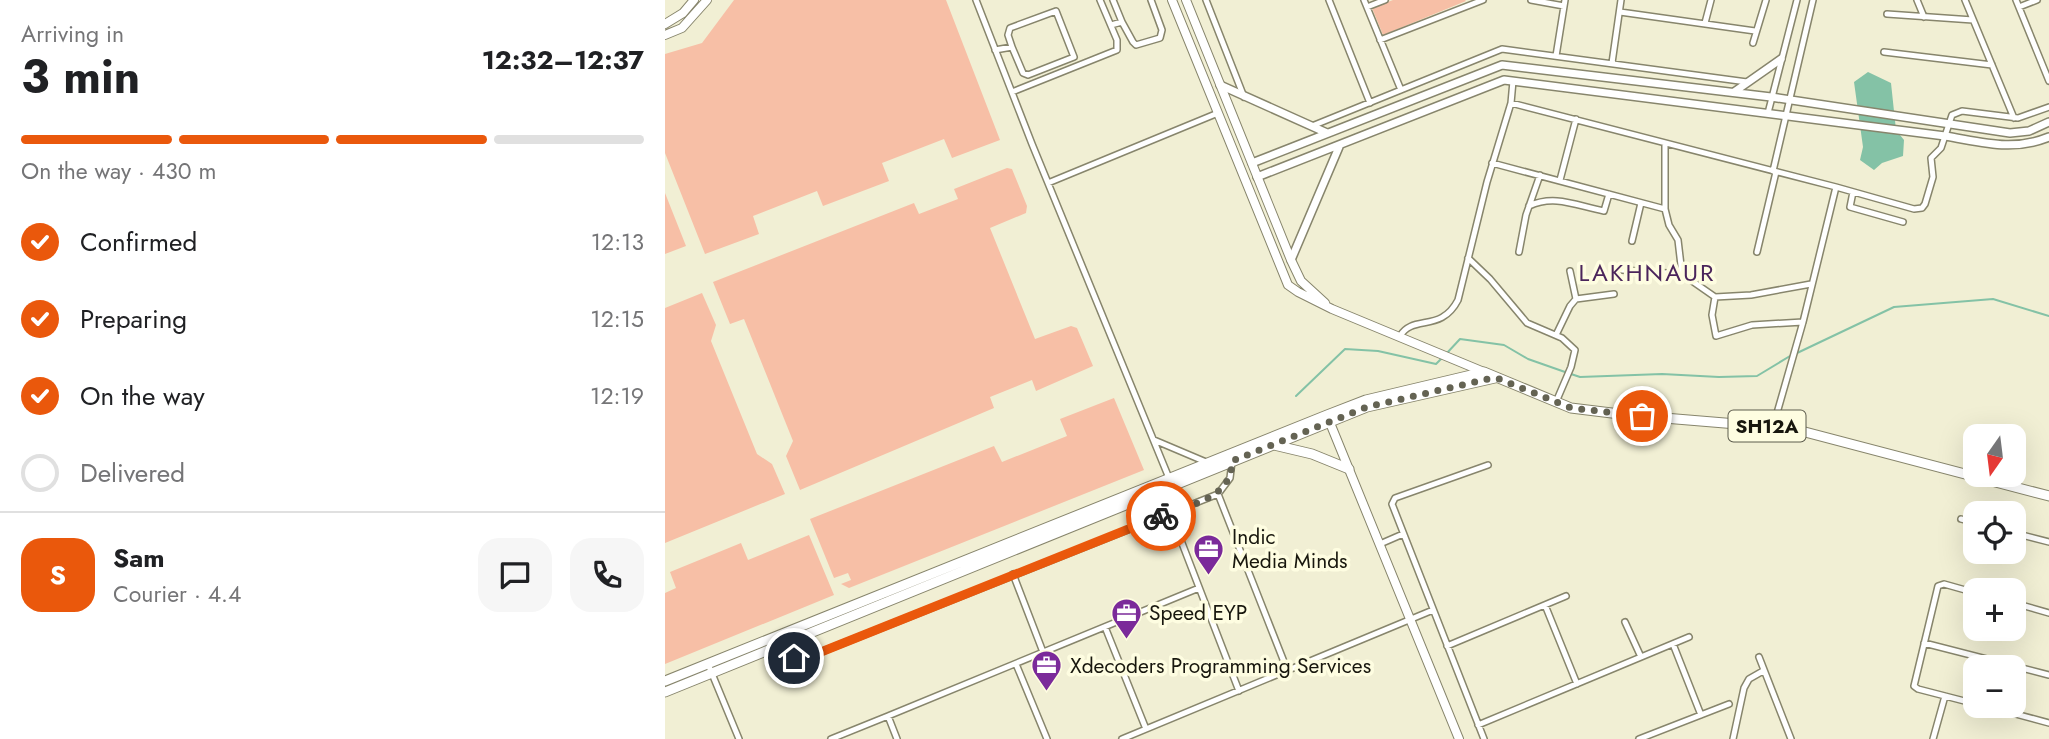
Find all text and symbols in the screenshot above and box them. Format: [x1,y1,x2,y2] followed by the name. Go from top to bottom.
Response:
[21,17,124,51] text: Arriving in
[482,41,644,79] text: 12:32–12:37
[21,44,140,110] text: 3 min
[21,154,217,188] text: On the way · 430 m
[21,223,59,261] icon: check
[80,223,197,261] text: Confirmed
[591,225,644,259] text: 12:13
[1579,255,1715,290] district label: LAKHNAUR
[21,300,59,338] icon: check
[80,300,187,338] text: Preparing
[590,302,644,336] text: 12:15
[21,377,59,415] icon: check
[80,377,205,415] text: On the way
[590,379,644,413] text: 12:19
[1612,386,1672,446] pin
[1623,397,1661,435] icon: bag
[1729,410,1805,442] road number: SH12A
[1963,424,2027,486] north arrow
[1963,424,2026,718] map controls
[80,454,185,492] text: Delivered
[1126,481,1196,551] courier
[1142,497,1180,535] icon: bike
[1963,501,2026,564] button: locate
[1232,522,1348,576] place label: Indic Media Minds
[1192,532,1226,576] office icon: Indic Media Minds
[478,538,552,612] button: chat
[570,538,644,612] button: phone
[113,539,165,577] text: Sam
[50,556,66,594] text: S
[113,577,241,611] text: Courier · 4.4
[1963,578,2026,641] button: +
[1109,596,1143,640] office icon: Speed EYP
[1149,598,1247,628] place label: Speed EYP
[764,628,824,688] pin
[775,639,813,677] icon: home
[1030,649,1064,693] office icon: Xdecoders Programming Services
[1070,651,1371,681] place label: Xdecoders Programming Services
[1963,655,2026,718] button: −

